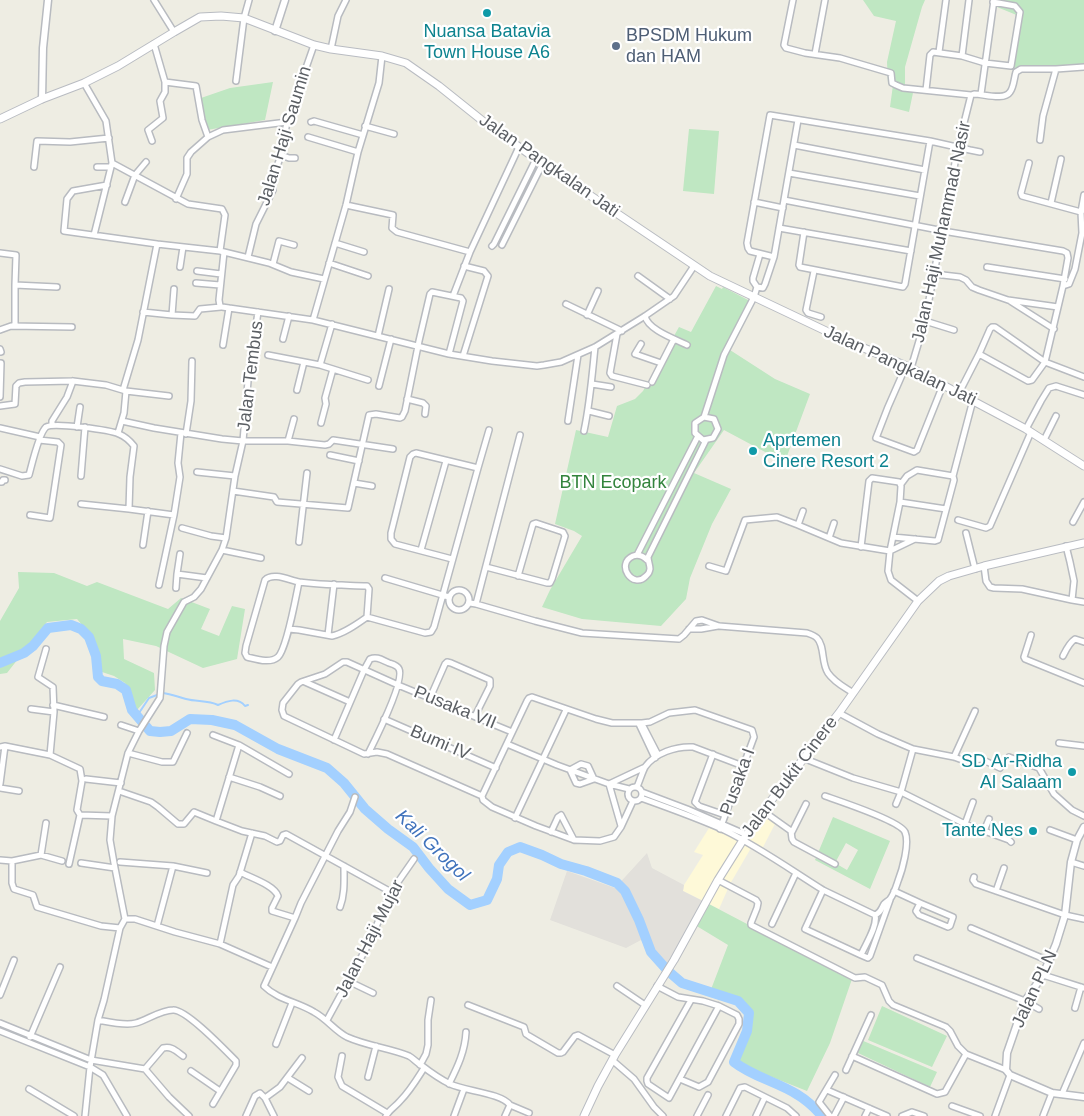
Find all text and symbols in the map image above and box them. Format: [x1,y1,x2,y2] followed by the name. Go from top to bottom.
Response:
[481,7,493,19] marker: Nuansa Batavia Town House A6
[423,21,551,64] place label: Nuansa Batavia Town House A6
[626,25,752,68] place label: BPSDM Hukum dan HAM
[610,40,622,52] marker: BPSDM Hukum dan HAM
[253,63,317,209] street label: Jalan Haji Saumin
[475,110,623,222] street label: Jalan Pangkalan Jati
[908,119,976,345] street label: Jalan Haji Muhammad Nasir
[234,320,268,432] street label: Jalan Tembus
[820,321,980,411] street label: Jalan Pangkalan Jati
[763,430,889,472] place label: Aprtemen Cinere Resort 2
[747,445,759,457] marker: Aprtemen Cinere Resort 2
[559,472,667,494] park label: BTN Ecopark
[411,682,499,734] street label: Pusaka VII
[737,712,843,842] street label: Jalan Bukit Cinere
[407,721,473,765] street label: Bumi IV
[716,745,760,819] street label: Pusaka I
[961,751,1062,794] place label: SD Ar-Ridha Al Salaam
[1066,766,1078,778] marker: SD Ar-Ridha Al Salaam
[390,805,474,887] water label: Kali Grogol
[942,820,1023,842] place label: Tante Nes
[1027,825,1039,837] marker: Tante Nes
[331,877,409,1001] street label: Jalan Haji Mujar
[1008,947,1062,1031] street label: Jalan PLN

